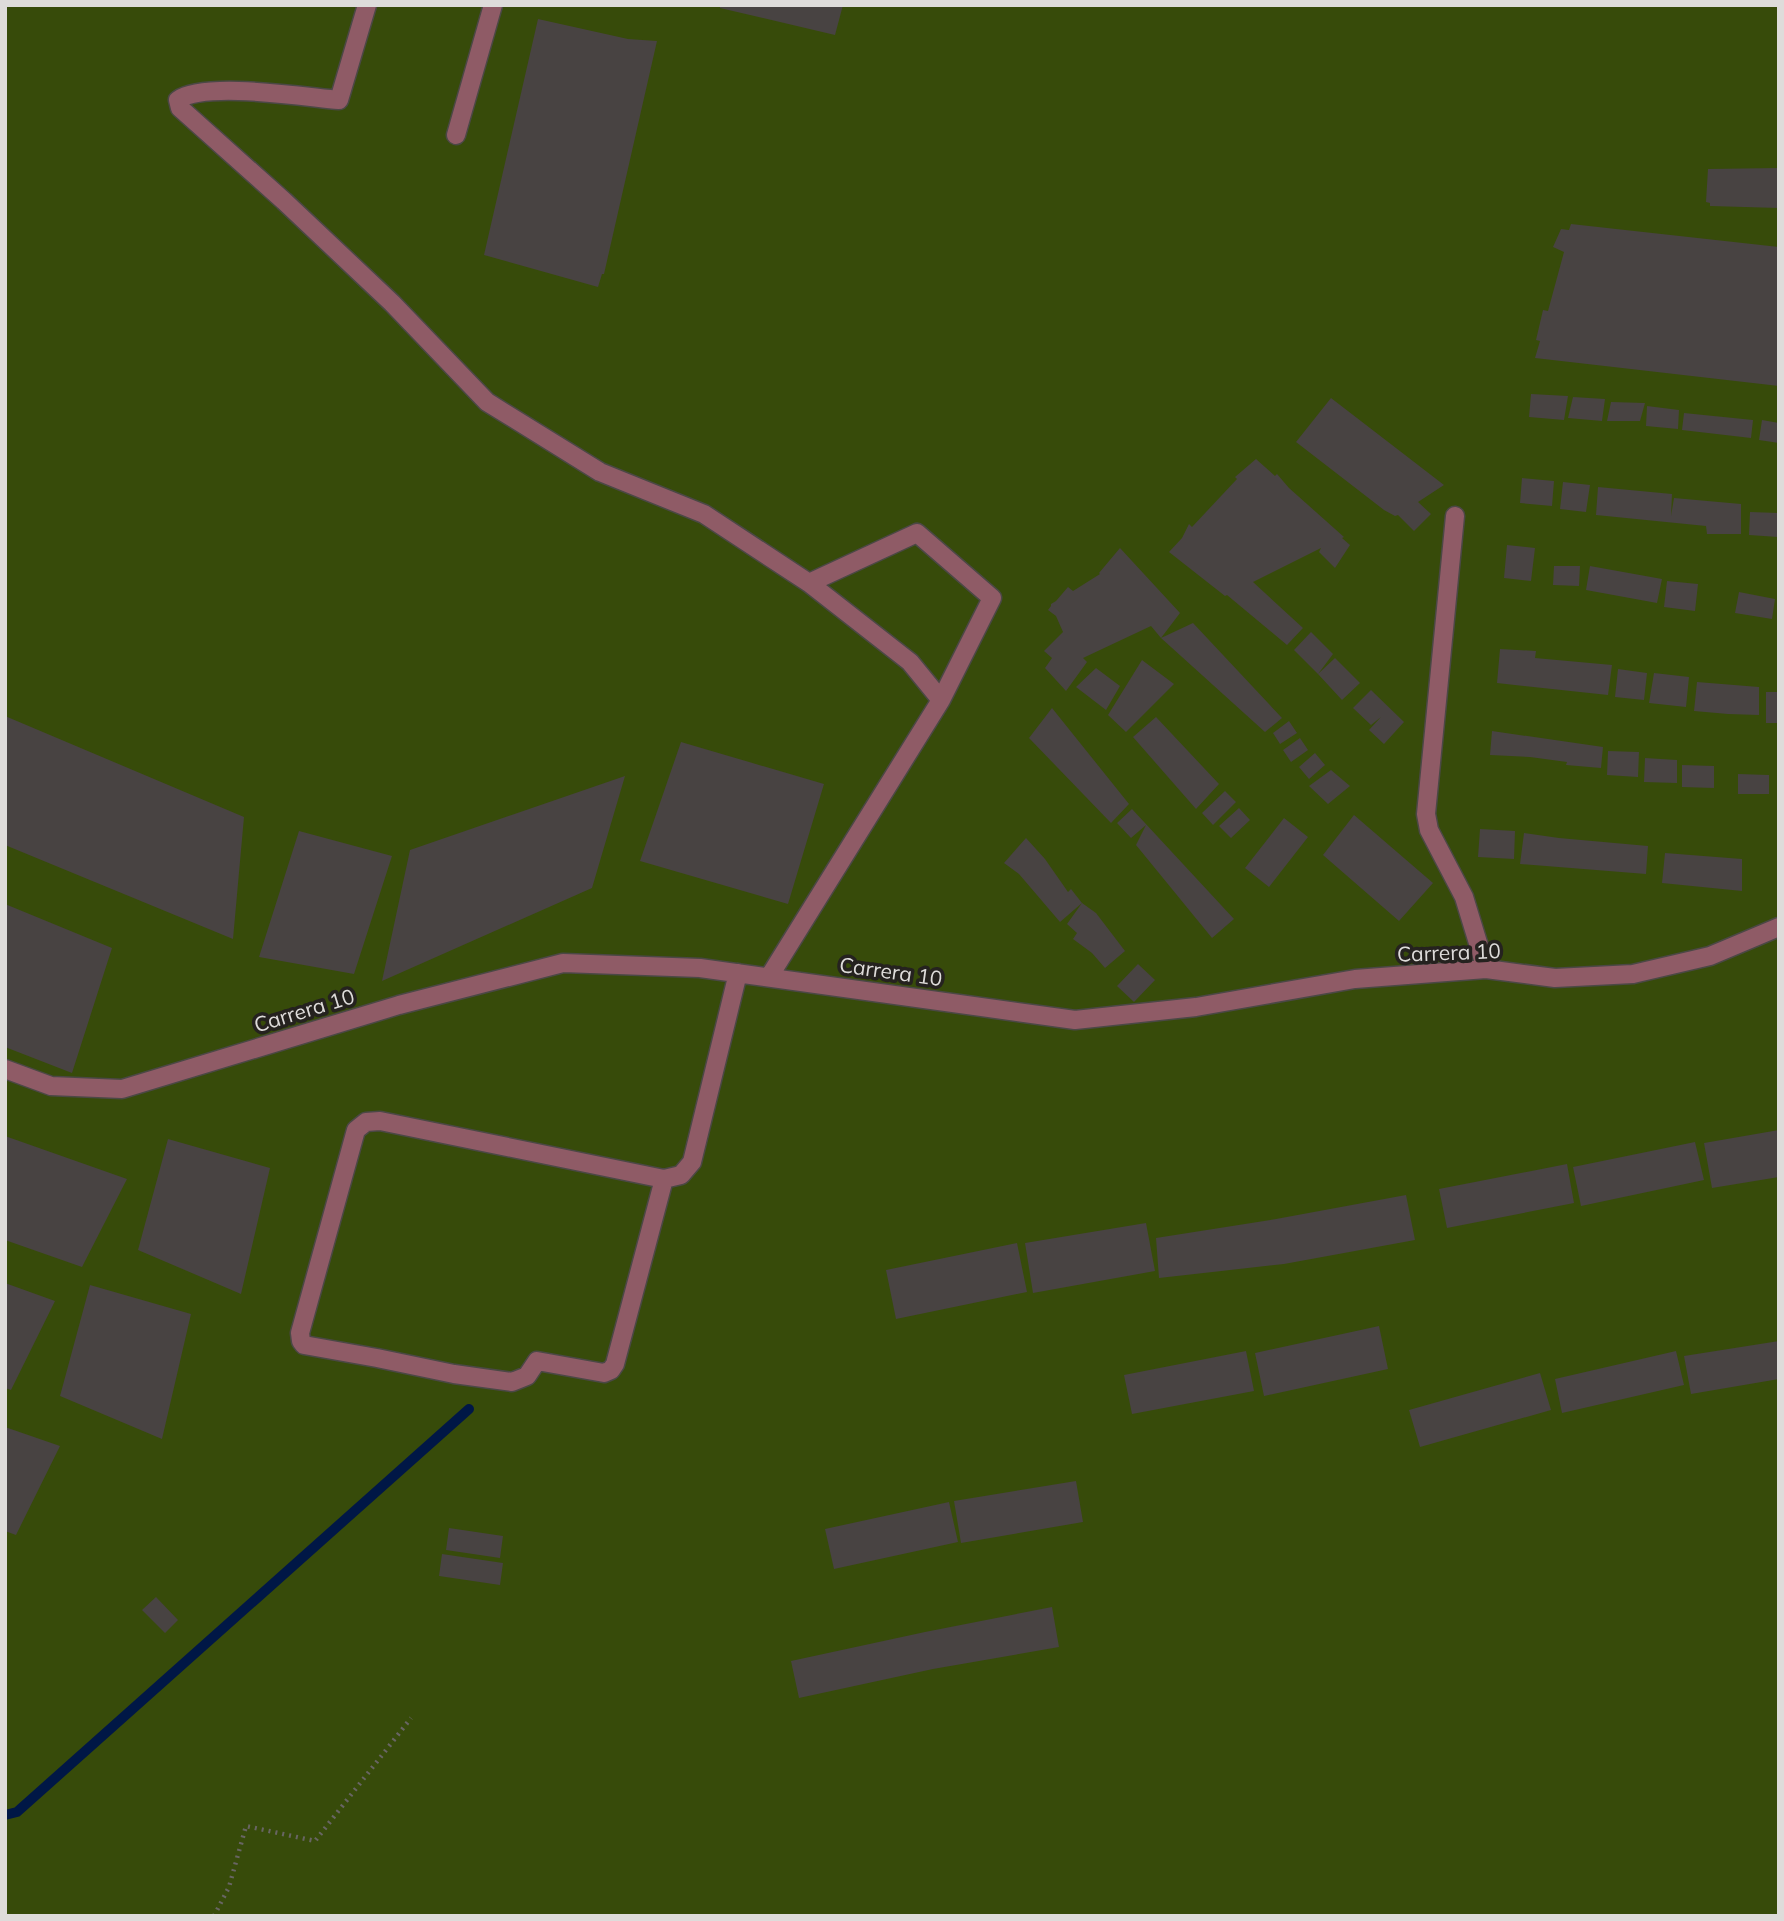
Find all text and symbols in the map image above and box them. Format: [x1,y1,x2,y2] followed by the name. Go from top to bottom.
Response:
[1397,937,1501,967] street label: Carrera 10
[838,951,944,991] street label: Carrera 10
[250,982,358,1038] street label: Carrera 10

